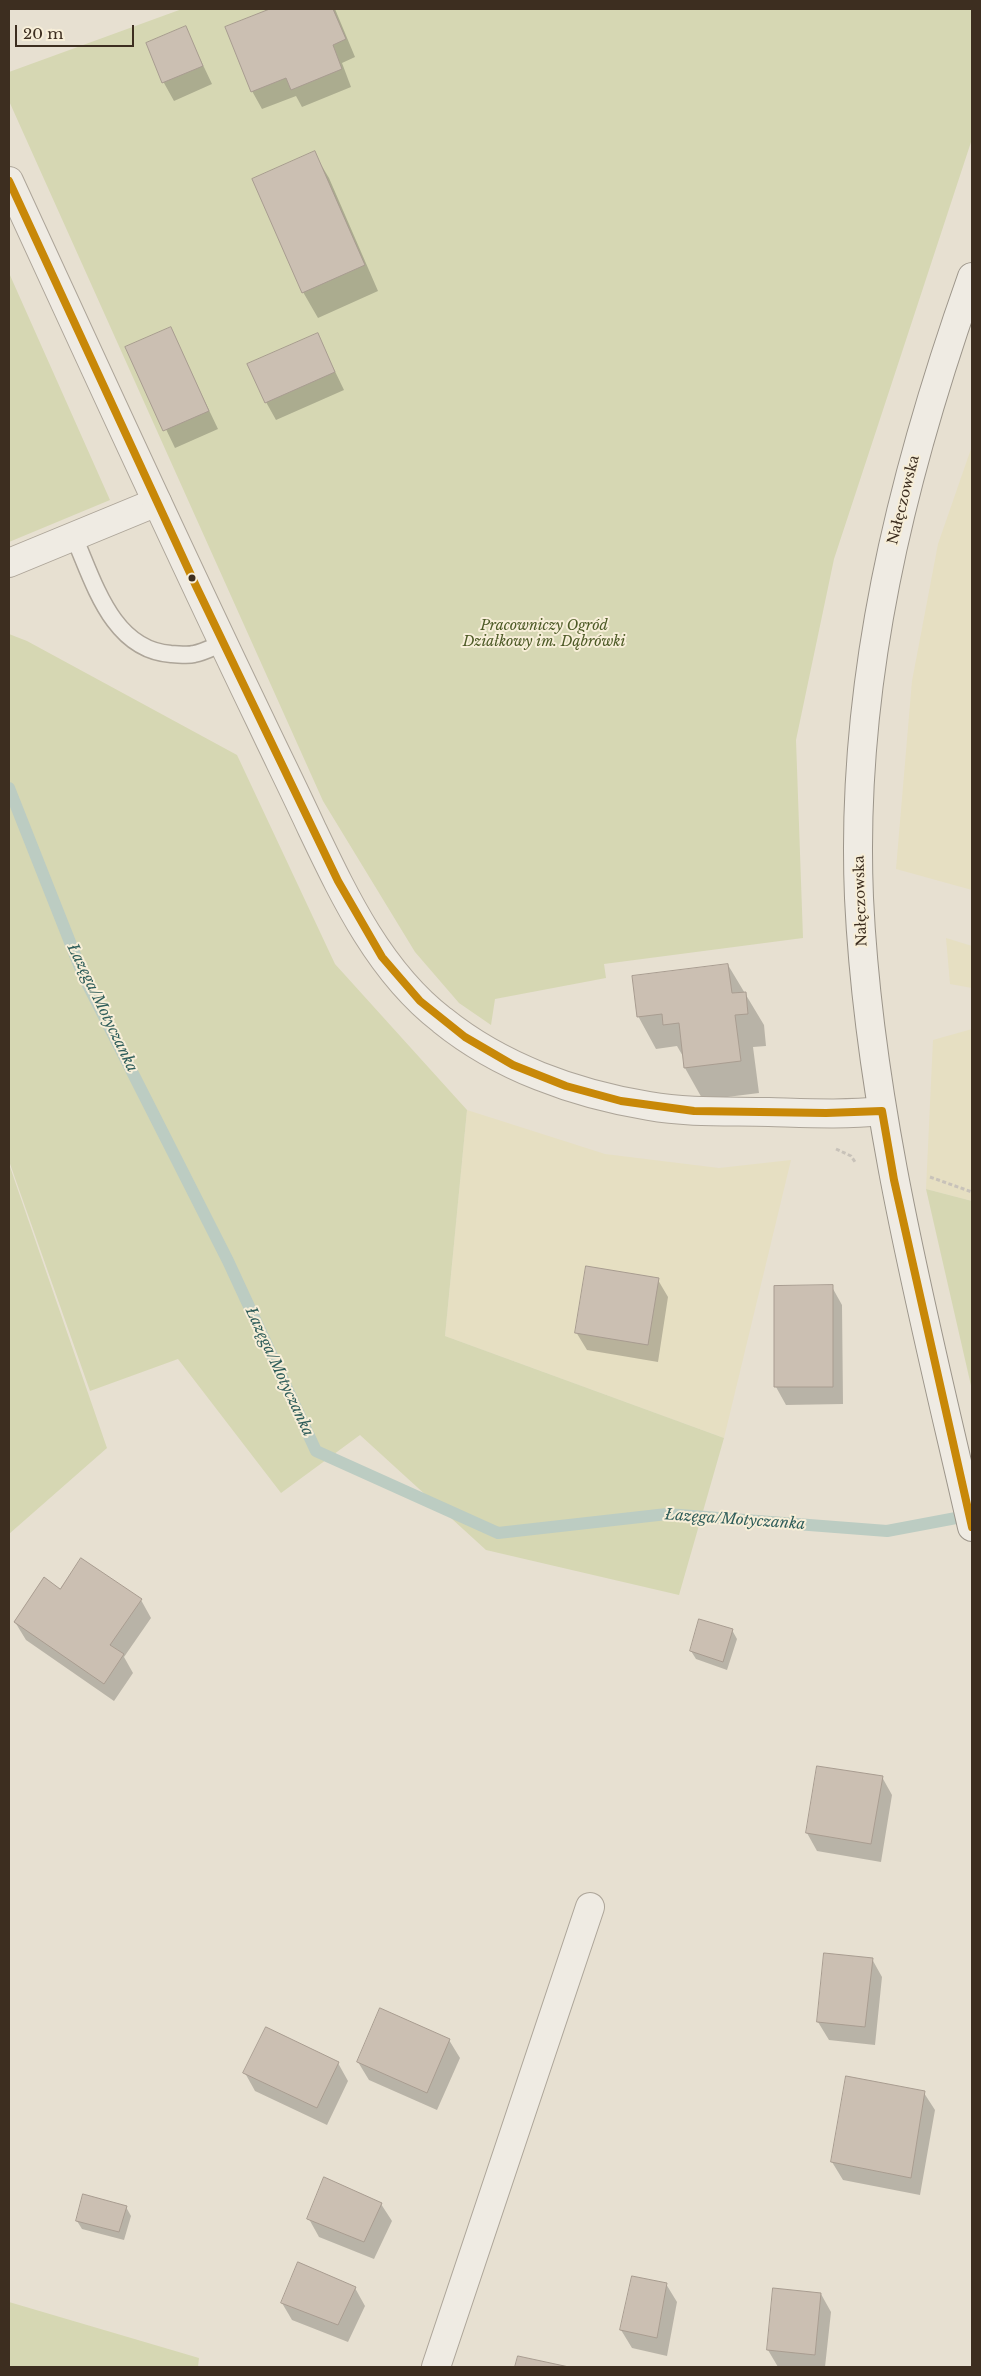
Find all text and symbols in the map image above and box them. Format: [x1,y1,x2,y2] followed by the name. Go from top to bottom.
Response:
[18,15,136,47] scale bar
[23,24,63,43] text: 20 m
[885,454,923,546] street label: Nałęczowska
[187,573,197,583] unlabelled marker
[463,618,625,650] park label: Pracowniczy Ogród Działkowy im. Dąbrówki
[851,855,871,947] street label: Nałęczowska
[63,941,141,1075] water label: Łazęga/Motyczanka
[241,1304,317,1440] water label: Łazęga/Motyczanka
[664,1506,806,1534] water label: Łazęga/Motyczanka

